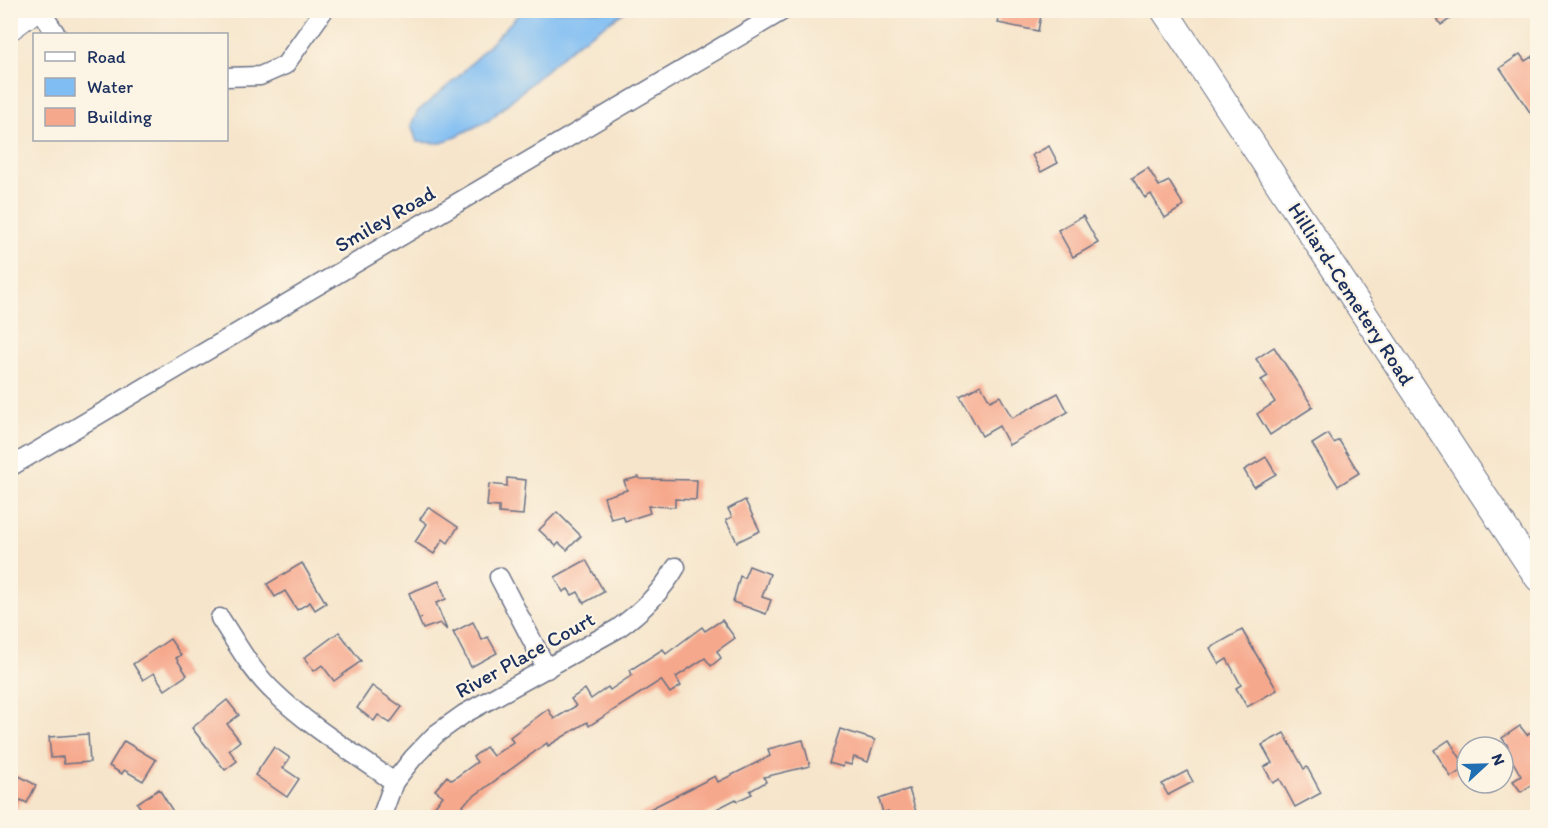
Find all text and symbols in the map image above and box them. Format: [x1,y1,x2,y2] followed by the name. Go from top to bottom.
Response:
[33,33,228,141] legend
[87,46,126,68] text: Road
[87,76,133,98] text: Water
[87,106,153,128] text: Building
[330,180,440,257] street label: Smiley Road
[1283,198,1420,390] street label: Hilliard-Cemetery Road
[451,606,599,703] street label: River Place Court
[1455,735,1515,795] north arrow
[1488,751,1509,768] text: N

